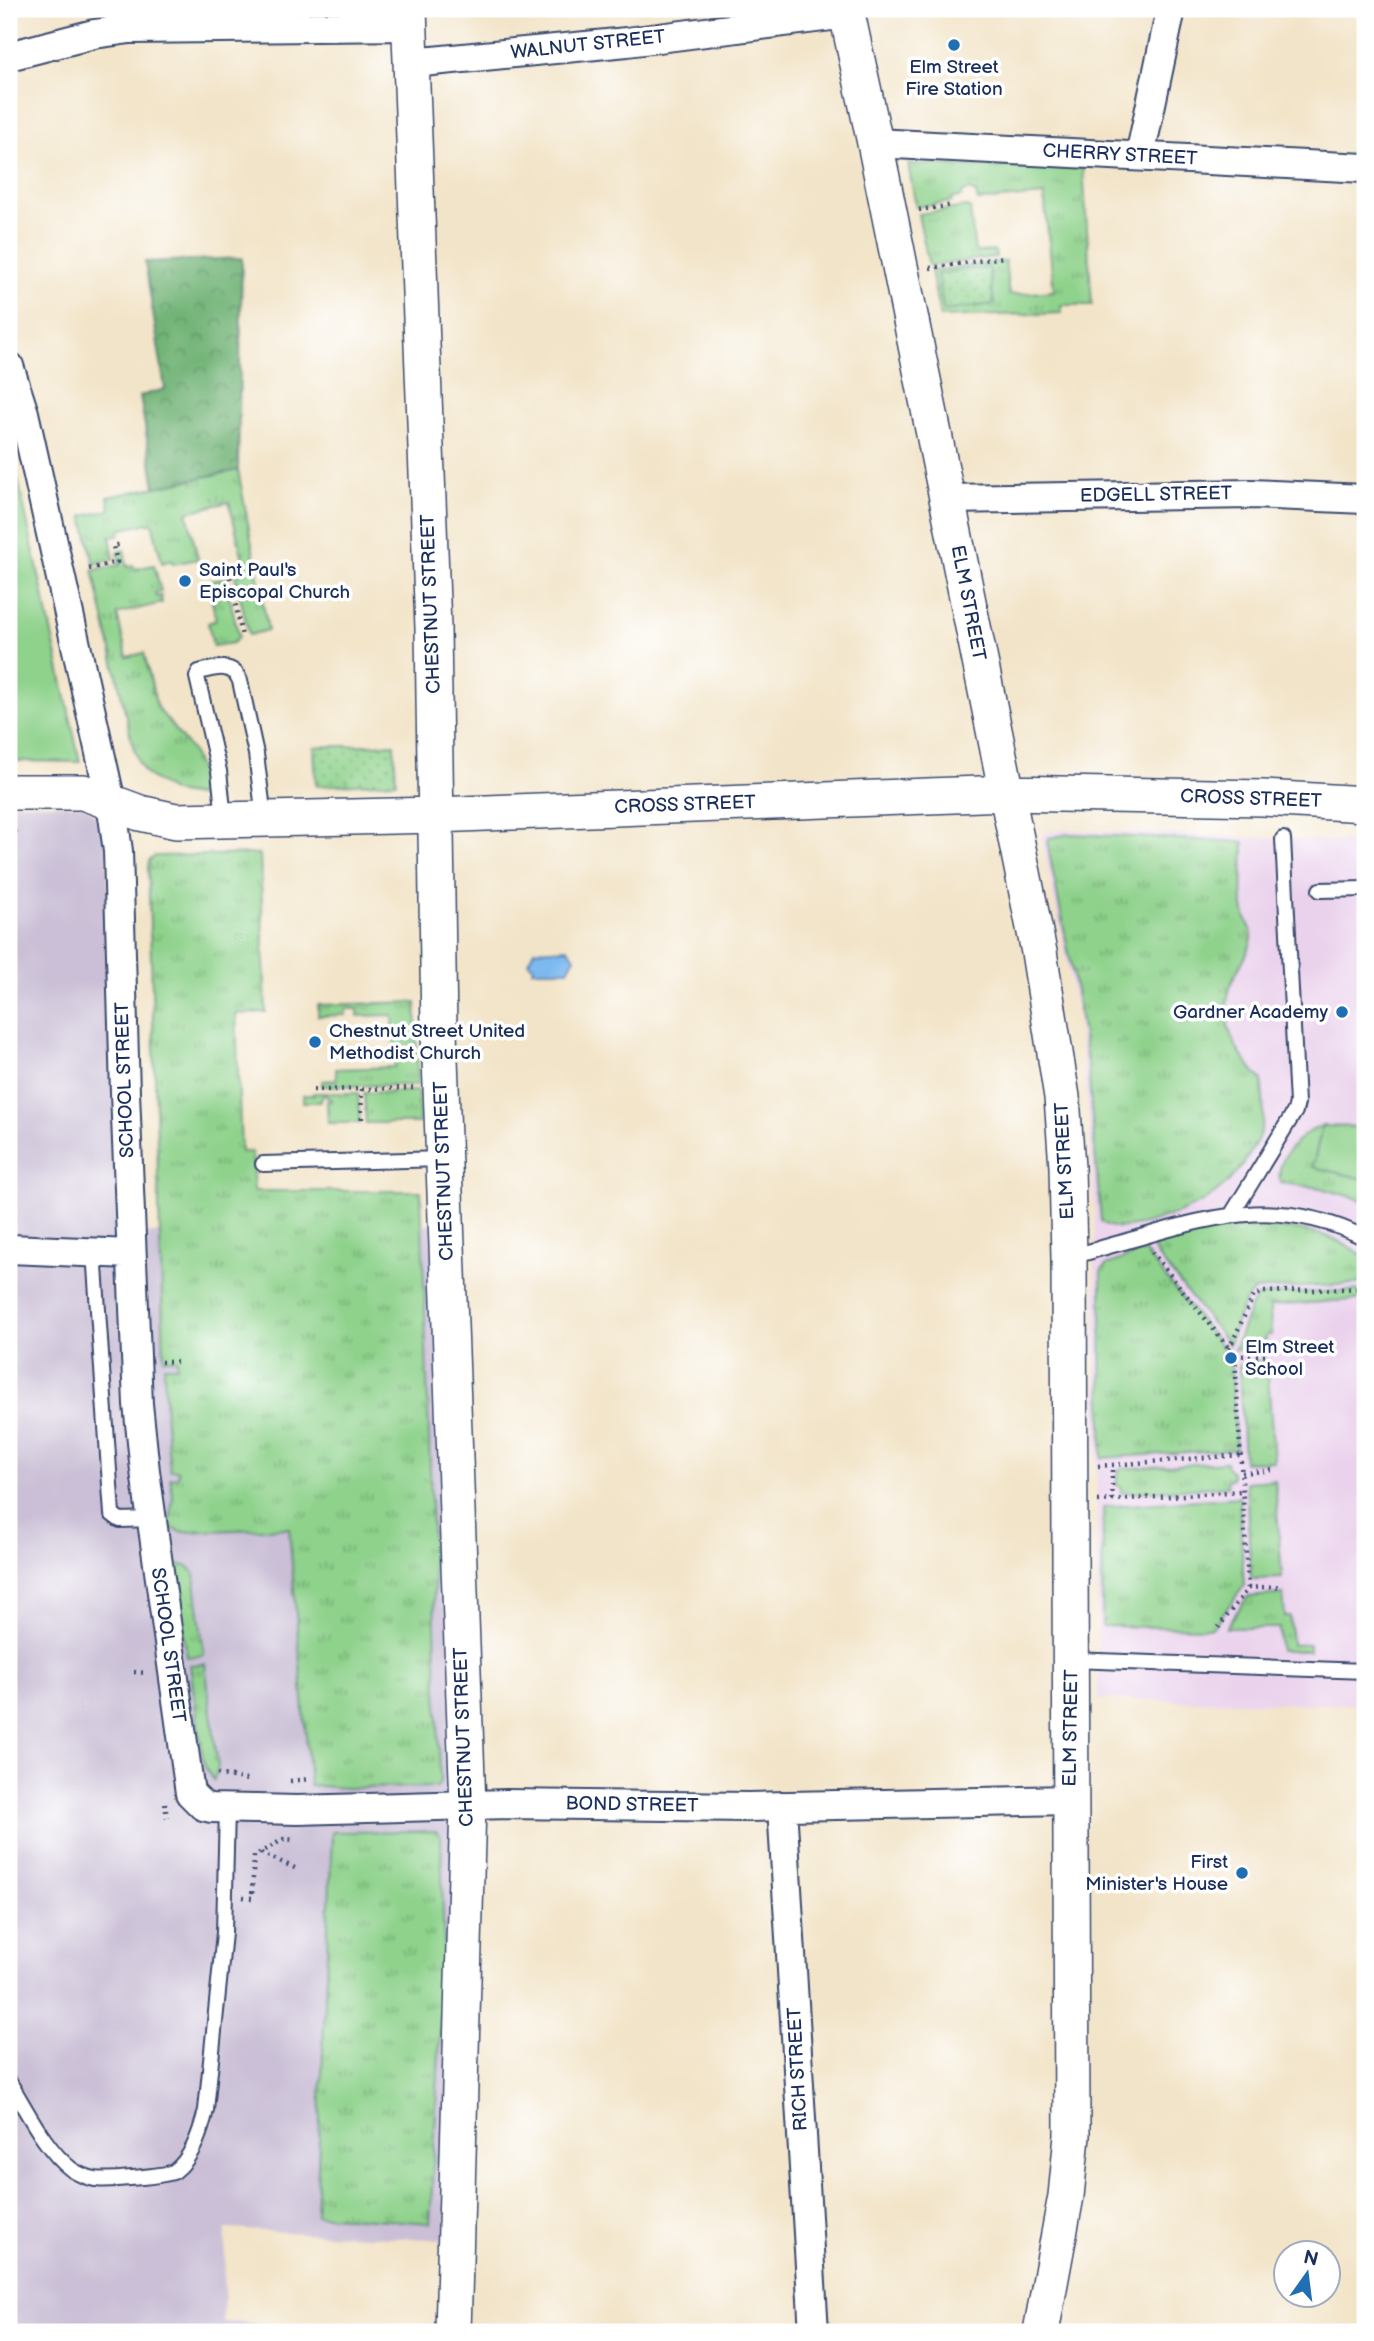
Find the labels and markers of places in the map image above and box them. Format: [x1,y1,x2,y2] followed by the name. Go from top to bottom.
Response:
[946,37,962,53] marker: Elm Street Fire Station
[905,56,1003,101] place label: Elm Street Fire Station
[199,559,350,604] place label: Saint Paul's Episcopal Church
[177,573,193,589] marker: Saint Paul's Episcopal Church
[1173,1001,1328,1024] place label: Gardner Academy
[1334,1004,1350,1020] marker: Gardner Academy
[329,1020,525,1065] place label: Chestnut Street United Methodist Church
[307,1034,323,1050] marker: Chestnut Street United Methodist Church
[1245,1336,1335,1381] place label: Elm Street School
[1223,1350,1239,1366] marker: Elm Street School
[1085,1851,1228,1896] place label: First Minister's House
[1234,1865,1250,1881] marker: First Minister's House

